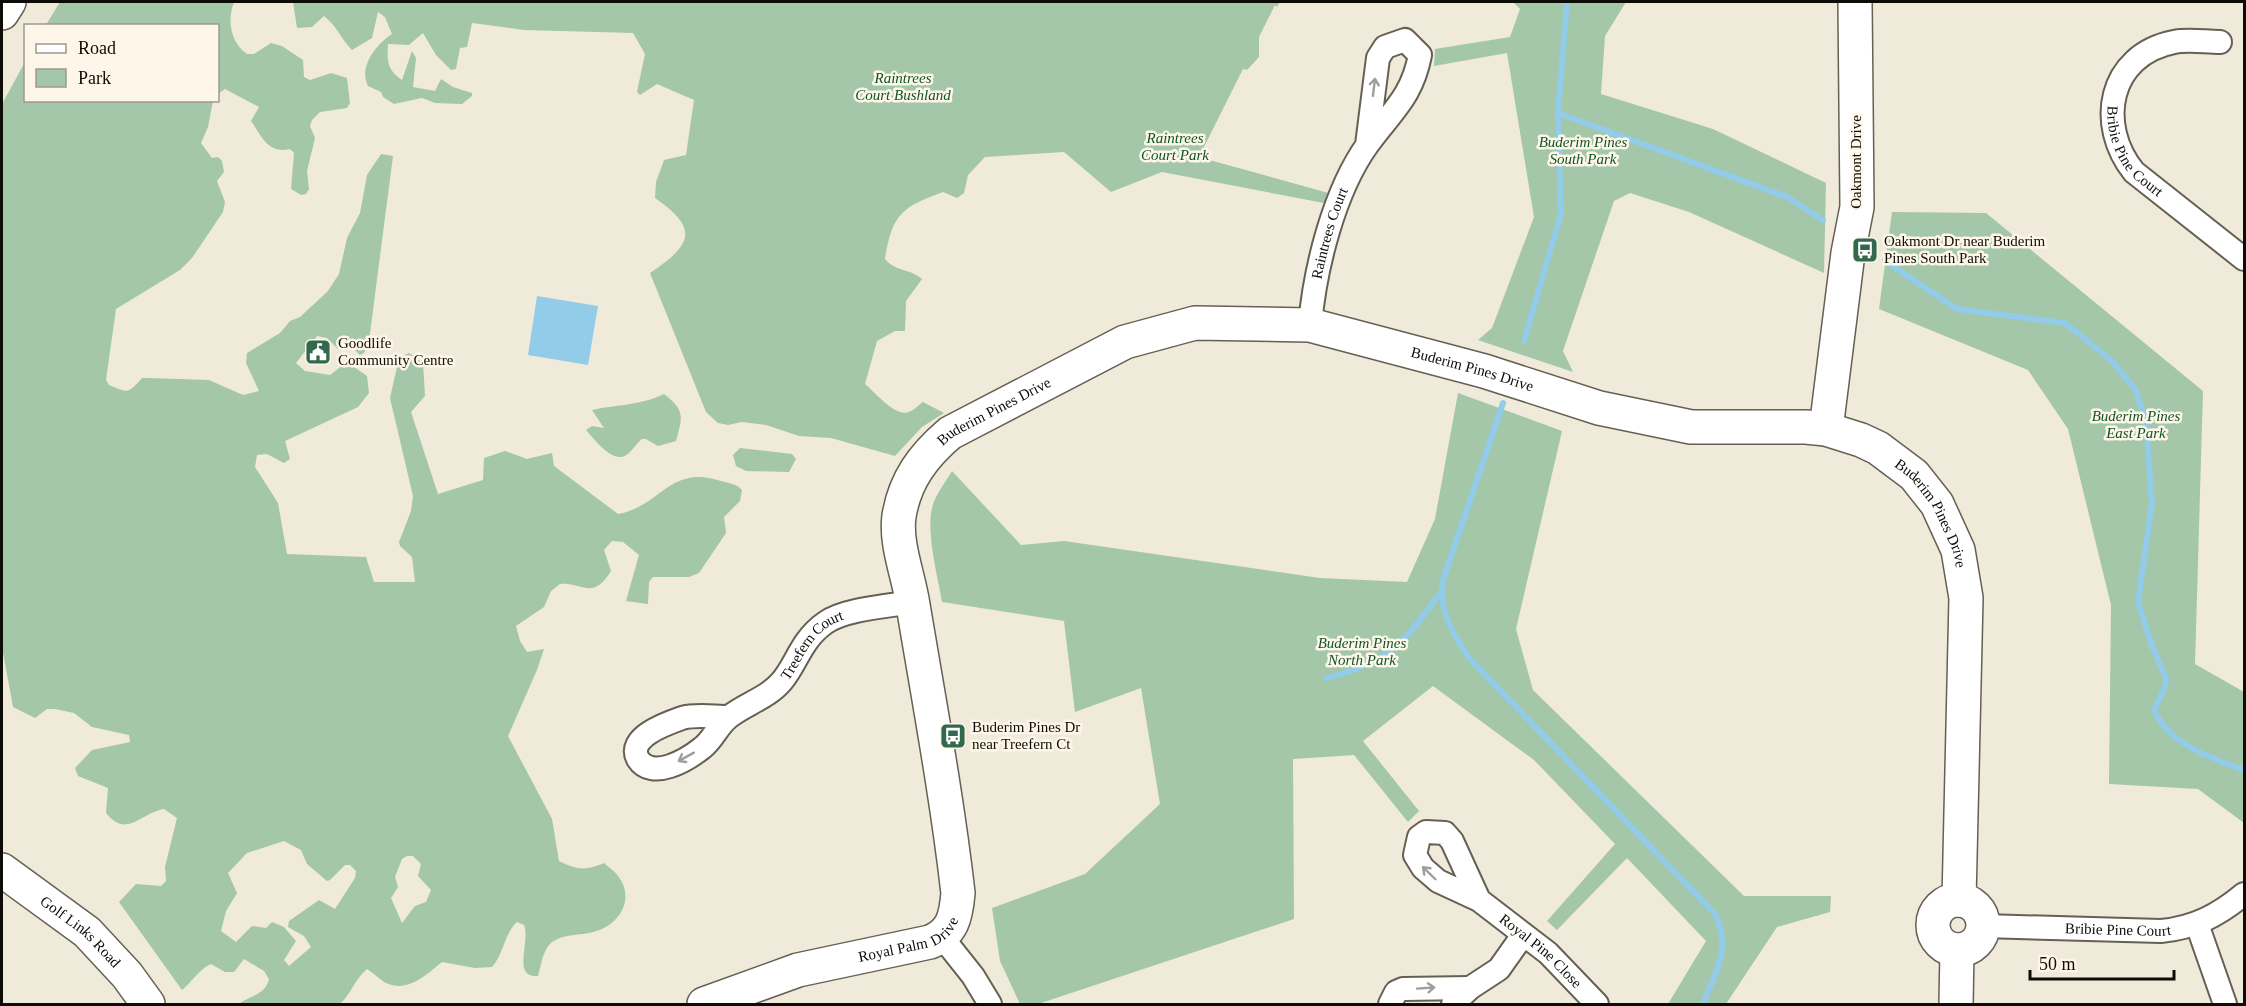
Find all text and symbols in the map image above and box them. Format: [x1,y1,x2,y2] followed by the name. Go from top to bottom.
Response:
[24,24,219,102] legend
[78,38,116,58] text: Road
[78,68,111,88] text: Park
[855,70,951,103] park label: Raintrees Court Bushland
[1369,77,1380,97] one-way arrow
[2104,105,2167,200] street label: Bribie Pine Court
[1848,115,1864,209] street label: Oakmont Drive
[1141,130,1209,163] park label: Raintrees Court Park
[1539,134,1628,167] park label: Buderim Pines South Park
[1309,184,1351,280] street label: Raintrees Court
[1884,233,2046,266] place label: Oakmont Dr near Buderim Pines South Park
[1850,235,1880,265] bus stop icon: Oakmont Dr near Buderim Pines South Park
[338,335,454,368] place label: Goodlife Community Centre
[303,337,333,367] public building icon: Goodlife Community Centre
[1409,344,1536,395] street label: Buderim Pines Drive
[934,374,1054,449] street label: Buderim Pines Drive
[2092,408,2181,441] park label: Buderim Pines East Park
[1892,456,1969,569] street label: Buderim Pines Drive
[778,607,846,683] street label: Treefern Court
[1318,635,1407,668] park label: Buderim Pines North Park
[972,719,1080,752] place label: Buderim Pines Dr near Treefern Ct
[938,721,968,751] bus stop icon: Buderim Pines Dr near Treefern Ct
[678,751,695,763] one-way arrow
[1421,865,1436,880] one-way arrow
[37,893,124,971] street label: Golf Links Road
[1496,911,1585,991] street label: Royal Pine Close
[857,914,962,965] street label: Royal Palm Drive
[2065,920,2173,939] street label: Bribie Pine Court
[2030,943,2174,981] scale bar
[2039,954,2076,974] text: 50 m
[1415,982,1435,993] one-way arrow

